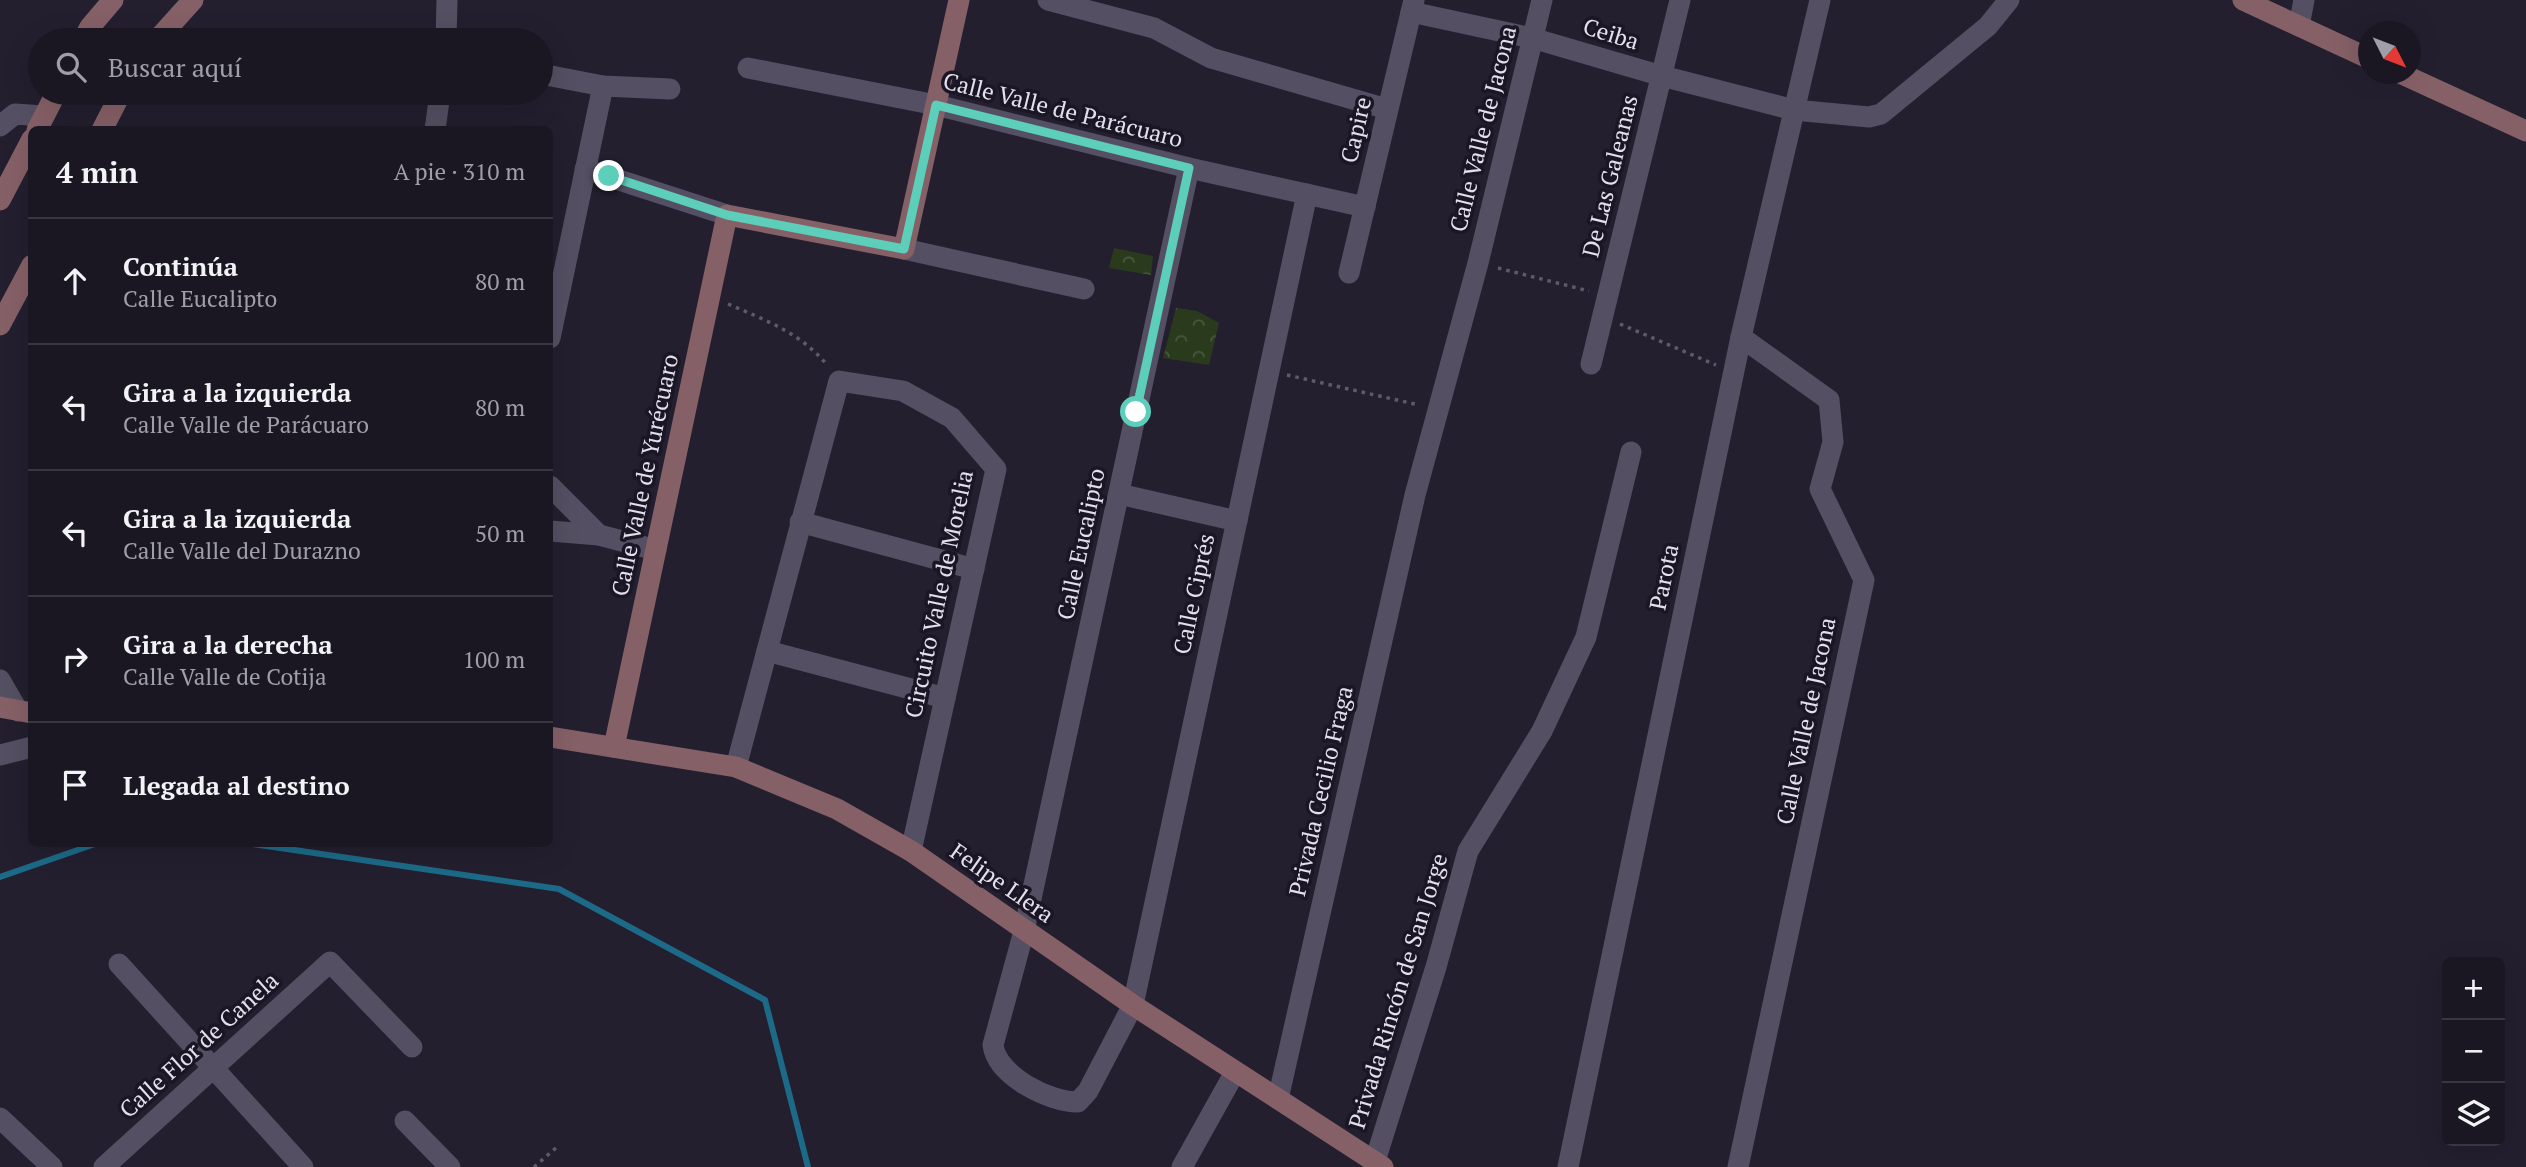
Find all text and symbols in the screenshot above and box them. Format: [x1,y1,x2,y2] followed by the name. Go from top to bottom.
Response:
[1579,10,1643,57] street label: Ceiba
[2358,21,2421,84] north arrow
[1442,22,1523,235] street label: Calle Valle de Jacona
[28,28,553,105] search box
[52,48,90,86] icon: search
[108,50,242,84] text: Buscar aquí
[940,65,1186,154] street label: Calle Valle de Parácuaro
[1574,92,1645,260] street label: De Las Galeanas
[1333,94,1378,166] street label: Capire
[56,152,138,192] text: 4 min
[394,156,525,187] text: A pie · 310 m
[593,160,624,191] route end
[123,249,238,283] text: Continúa
[56,262,94,300] icon: ahead
[475,266,525,297] text: 80 m
[123,283,277,314] text: Calle Eucalipto
[604,351,685,599] street label: Calle Valle de Yurécuaro
[123,375,351,409] text: Gira a la izquierda
[56,388,94,426] icon: left
[475,392,525,423] text: 80 m
[1120,396,1151,427] route start
[123,409,369,440] text: Calle Valle de Parácuaro
[1049,465,1112,623] street label: Calle Eucalipto
[897,467,980,721] street label: Circuito Valle de Morelia
[123,501,351,535] text: Gira a la izquierda
[56,514,94,552] icon: left
[475,518,525,549] text: 50 m
[1166,531,1221,657] street label: Calle Ciprés
[123,535,361,566] text: Calle Valle del Durazno
[1641,541,1686,613] street label: Parota
[1768,614,1843,827] street label: Calle Valle de Jacona
[123,627,333,661] text: Gira a la derecha
[56,640,94,678] icon: right
[463,644,525,675] text: 100 m
[123,661,327,692] text: Calle Valle de Cotija
[1281,682,1360,899] street label: Privada Cecilio Fraga
[56,766,94,804] icon: arrive
[123,768,350,802] text: Llegada al destino
[944,836,1061,930] street label: Felipe Llera
[1341,849,1454,1132] street label: Privada Rincón de San Jorge
[2442,957,2505,1146] map controls
[2442,957,2505,1020] button: +
[112,965,285,1124] street label: Calle Flor de Canela
[2442,1020,2505,1083] button: −
[2442,1083,2505,1146] button: layers

